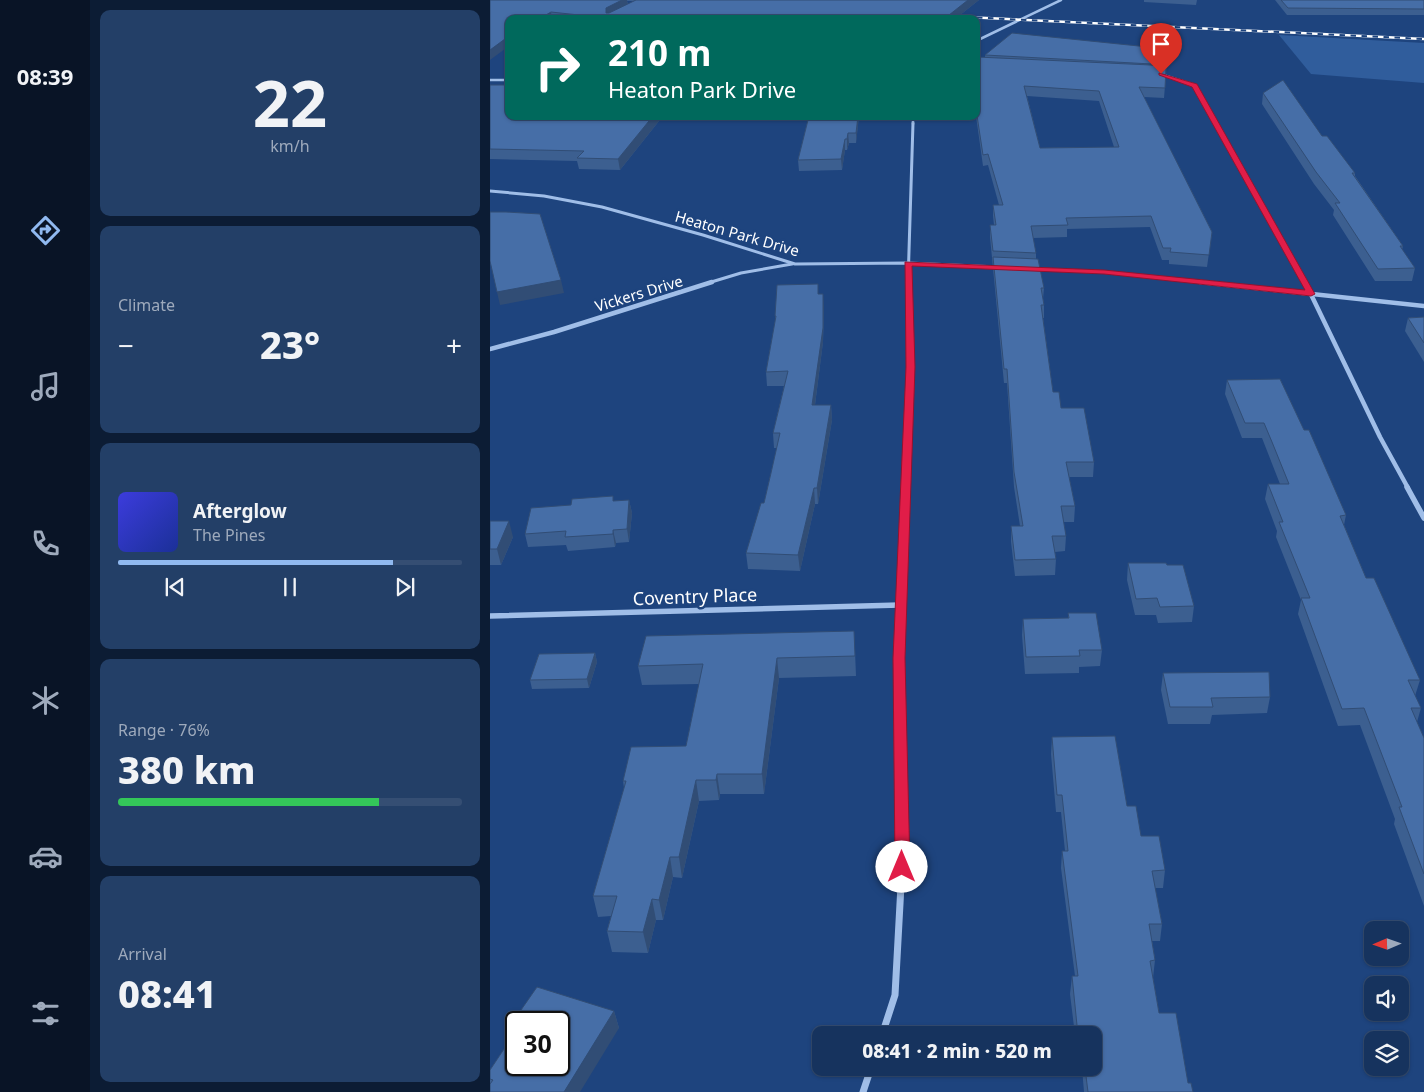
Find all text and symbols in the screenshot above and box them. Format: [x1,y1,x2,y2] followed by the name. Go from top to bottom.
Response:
[1140,23,1182,74] pin
[608,29,711,76] text: 210 m
[1147,30,1175,58] icon: arrive
[525,35,590,100] icon: right
[253,58,327,146] text: 22
[17,61,73,91] text: 08:39
[608,74,796,104] text: Heaton Park Drive
[270,135,310,157] text: km/h
[673,206,802,260] street label: Heaton Park Drive
[28,213,63,248] icon: directions
[592,270,685,316] street label: Vickers Drive
[118,294,175,316] text: Climate
[260,318,320,370] text: 23°
[118,326,134,364] text: −
[446,326,462,364] text: +
[28,369,63,404] icon: music
[193,498,287,524] text: Afterglow
[193,524,265,546] text: The Pines
[28,526,63,561] icon: phone
[161,573,189,601] icon: previous
[276,573,304,601] icon: pause
[391,573,419,601] icon: next
[632,582,758,610] street label: Coventry Place
[28,683,63,718] icon: climate
[118,719,210,741] text: Range · 76%
[118,743,256,795] text: 380 km
[28,839,63,874] icon: car
[875,840,927,892] position arrow
[1364,921,1409,966] north arrow
[1364,921,1409,1076] map controls
[118,943,167,965] text: Arrival
[118,967,217,1019] text: 08:41
[1364,976,1409,1021] button: sound
[28,996,63,1031] icon: filters
[505,1011,570,1076] speed limit sign: 30
[1364,1031,1409,1076] button: layers
[862,1038,1052,1064] text: 08:41 · 2 min · 520 m

